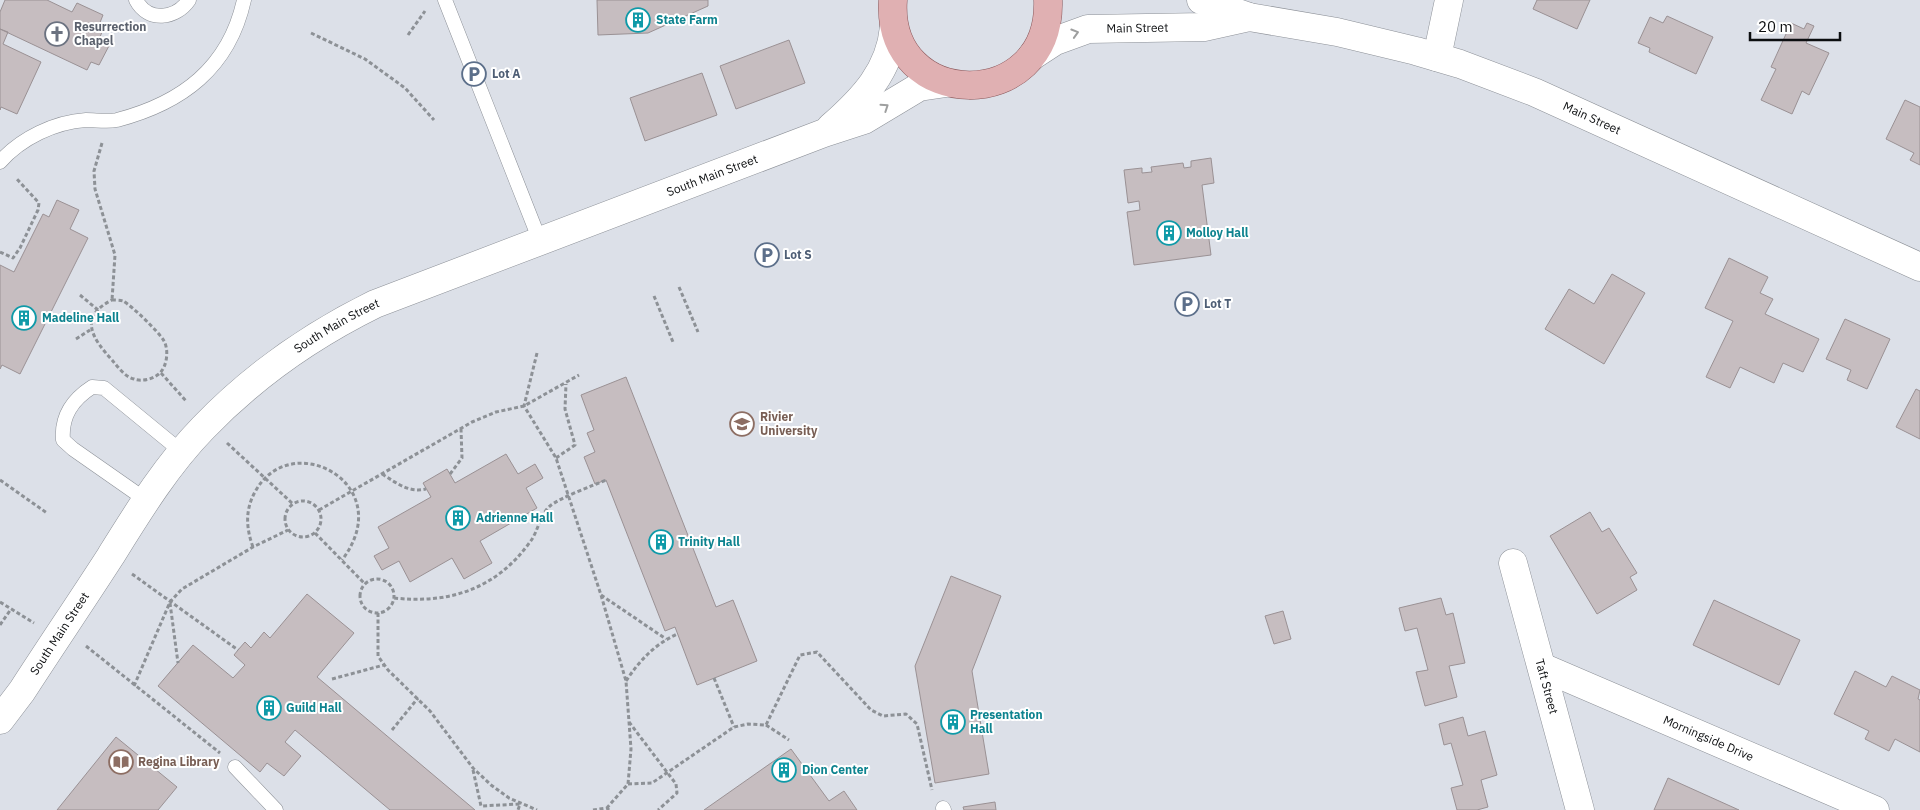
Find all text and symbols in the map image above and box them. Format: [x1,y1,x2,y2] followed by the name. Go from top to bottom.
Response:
[625,7,651,33] building icon: State Farm
[1750,10,1840,42] scale bar
[656,12,718,27] place label: State Farm
[1758,17,1793,36] text: 20 m
[74,19,146,48] place label: Resurrection Chapel
[1106,20,1168,36] street label: Main Street
[44,21,70,47] church icon: Resurrection Chapel
[1070,28,1078,38] one-way arrow
[461,61,487,87] parking icon: Lot A
[492,66,521,81] place label: Lot A
[1561,98,1623,137] street label: Main Street
[879,104,889,113] one-way arrow
[664,151,760,199] street label: South Main Street
[1156,220,1182,246] building icon: Molloy Hall
[1186,225,1249,240] place label: Molloy Hall
[754,242,780,268] parking icon: Lot S
[784,247,812,262] place label: Lot S
[1174,291,1200,317] parking icon: Lot T
[291,295,381,356] street label: South Main Street
[1204,296,1231,311] place label: Lot T
[11,305,37,331] building icon: Madeline Hall
[42,310,120,325] place label: Madeline Hall
[760,409,818,438] place label: Rivier University
[729,411,755,437] school or university icon: Rivier University
[445,505,471,531] building icon: Adrienne Hall
[476,510,553,525] place label: Adrienne Hall
[648,529,674,555] building icon: Trinity Hall
[678,534,740,549] place label: Trinity Hall
[26,589,92,678] street label: South Main Street
[1532,657,1562,716] street label: Taft Street
[256,695,282,721] building icon: Guild Hall
[286,700,342,715] place label: Guild Hall
[970,707,1043,736] place label: Presentation Hall
[940,709,966,735] building icon: Presentation Hall
[1661,712,1756,764] street label: Morningside Drive
[108,749,134,775] library icon: Regina Library
[138,754,220,769] place label: Regina Library
[771,757,797,783] building icon: Dion Center
[802,762,869,777] place label: Dion Center

